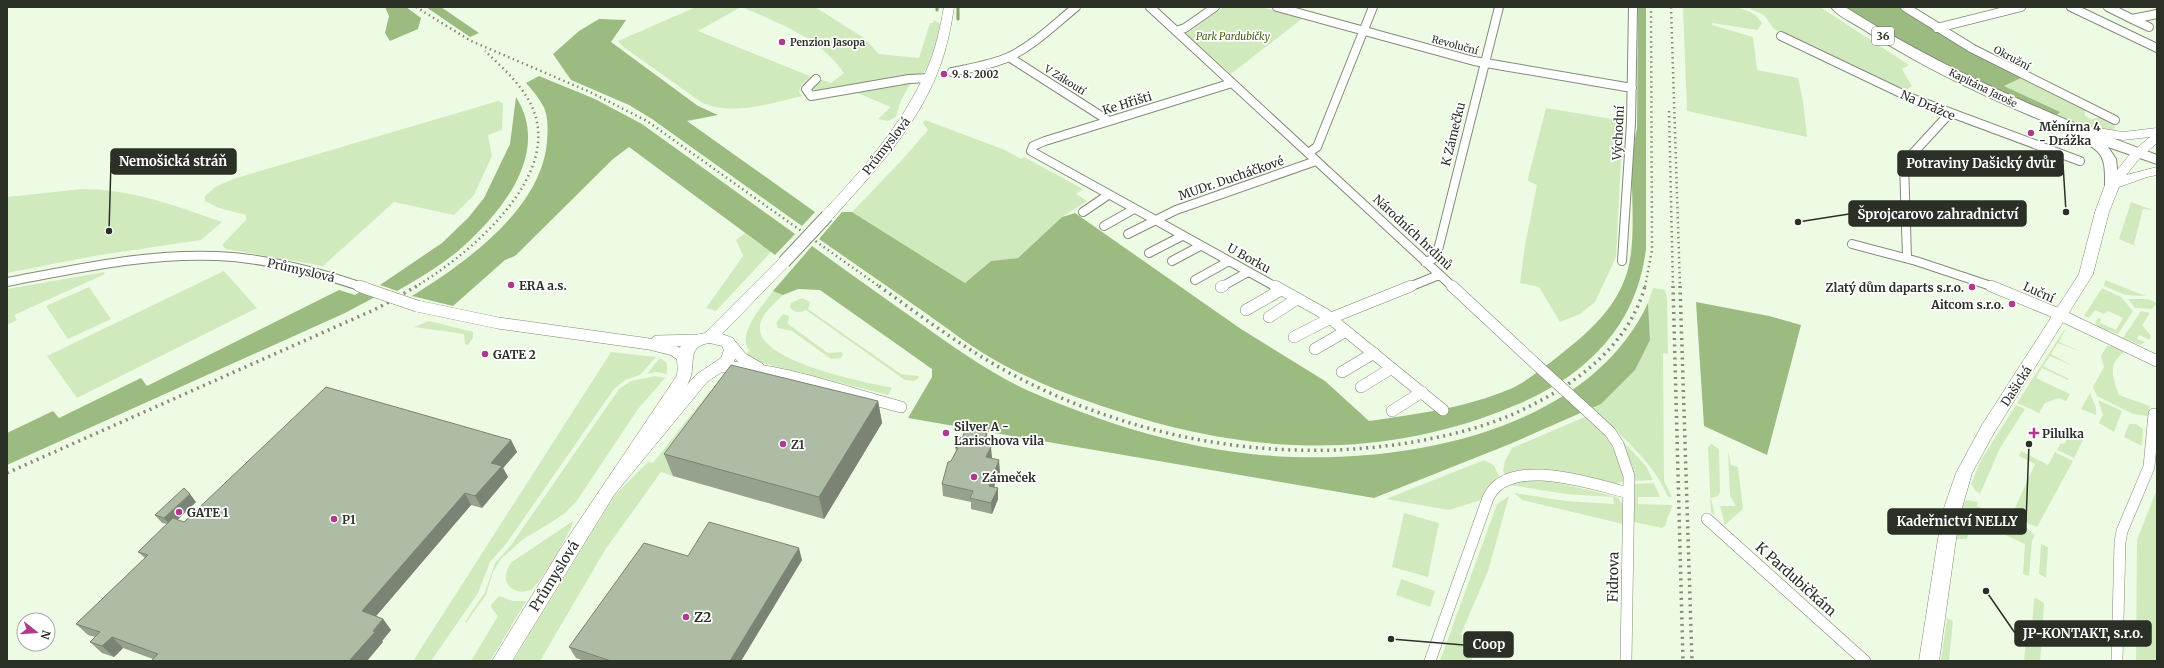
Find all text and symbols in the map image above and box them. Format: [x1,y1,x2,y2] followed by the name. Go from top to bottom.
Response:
[1872,27,1894,45] road number: 36
[1196,30,1271,43] park label: Park Pardubičky
[1430,33,1480,58] street label: Revoluční
[790,36,865,49] place label: Penzion Jasopa
[777,37,787,47] marker: Penzion Jasopa
[1991,43,2033,73] street label: Okružní
[1041,62,1089,98] street label: V Zákoutí
[1947,66,2019,110] street label: Kapitána Jaroše
[952,68,999,81] place label: 9. 8. 2002
[939,69,949,79] marker: 9. 8. 2002
[1898,87,1958,123] street label: Na Drážce
[1100,88,1154,118] street label: Ke Hřišti
[1438,100,1468,168] street label: K Zámečku
[1609,104,1627,162] street label: Východní
[859,114,913,178] street label: Průmyslová
[2039,119,2101,148] place label: Měnírna 4 - Drážka
[2026,128,2036,138] marker: Měnírna 4 - Drážka
[111,149,236,174] callout: Nemošická stráň
[1898,151,2063,176] callout: Potraviny Dašický dvůr
[119,153,227,170] text: Nemošická stráň
[1176,153,1286,203] street label: MUDr. Ducháčkové
[1906,155,2056,172] text: Potraviny Dašický dvůr
[1370,191,1456,273] street label: Národních hrdinů
[1849,201,2026,226] callout: Šprojcarovo zahradnictví
[1857,205,2019,223] text: Šprojcarovo zahradnictví
[1225,240,1274,276] street label: U Borku
[266,255,337,285] street label: Průmyslová
[519,278,567,293] place label: ERA a.s.
[2021,279,2058,306] street label: Luční
[506,280,516,290] marker: ERA a.s.
[1826,280,1964,295] place label: Zlatý dům daparts s.r.o.
[1967,282,1977,292] marker: Zlatý dům daparts s.r.o.
[1930,297,2004,312] place label: Aitcom s.r.o.
[2007,299,2017,309] marker: Aitcom s.r.o.
[493,347,536,362] place label: GATE 2
[480,349,490,359] marker: GATE 2
[1997,363,2035,409] street label: Dašická
[954,419,1044,448] place label: Silver A - Larischova vila
[2042,426,2084,441] place label: Pilulka
[941,428,951,438] marker: Silver A - Larischova vila
[2029,428,2039,438] marker: Pilulka
[791,437,805,452] place label: Z1
[778,439,788,449] marker: Z1
[982,470,1036,485] place label: Zámeček
[969,472,979,482] marker: Zámeček
[187,505,229,520] place label: GATE 1
[174,507,184,517] marker: GATE 1
[1888,509,2026,534] callout: Kadeřnictví NELLY
[342,512,356,527] place label: P1
[1896,513,2018,530] text: Kadeřnictví NELLY
[329,514,339,524] marker: P1
[525,537,583,615] street label: Průmyslová
[1752,538,1840,620] street label: K Pardubičkám
[1604,551,1622,602] street label: Fidrova
[694,608,712,626] place label: Z2
[16,612,56,652] north arrow
[681,612,691,622] marker: Z2
[2015,621,2151,646] callout: JP-KONTAKT, s.r.o.
[2022,625,2143,642] text: JP-KONTAKT, s.r.o.
[38,629,54,641] text: N
[1464,632,1513,657] callout: Coop
[1473,636,1505,653] text: Coop

